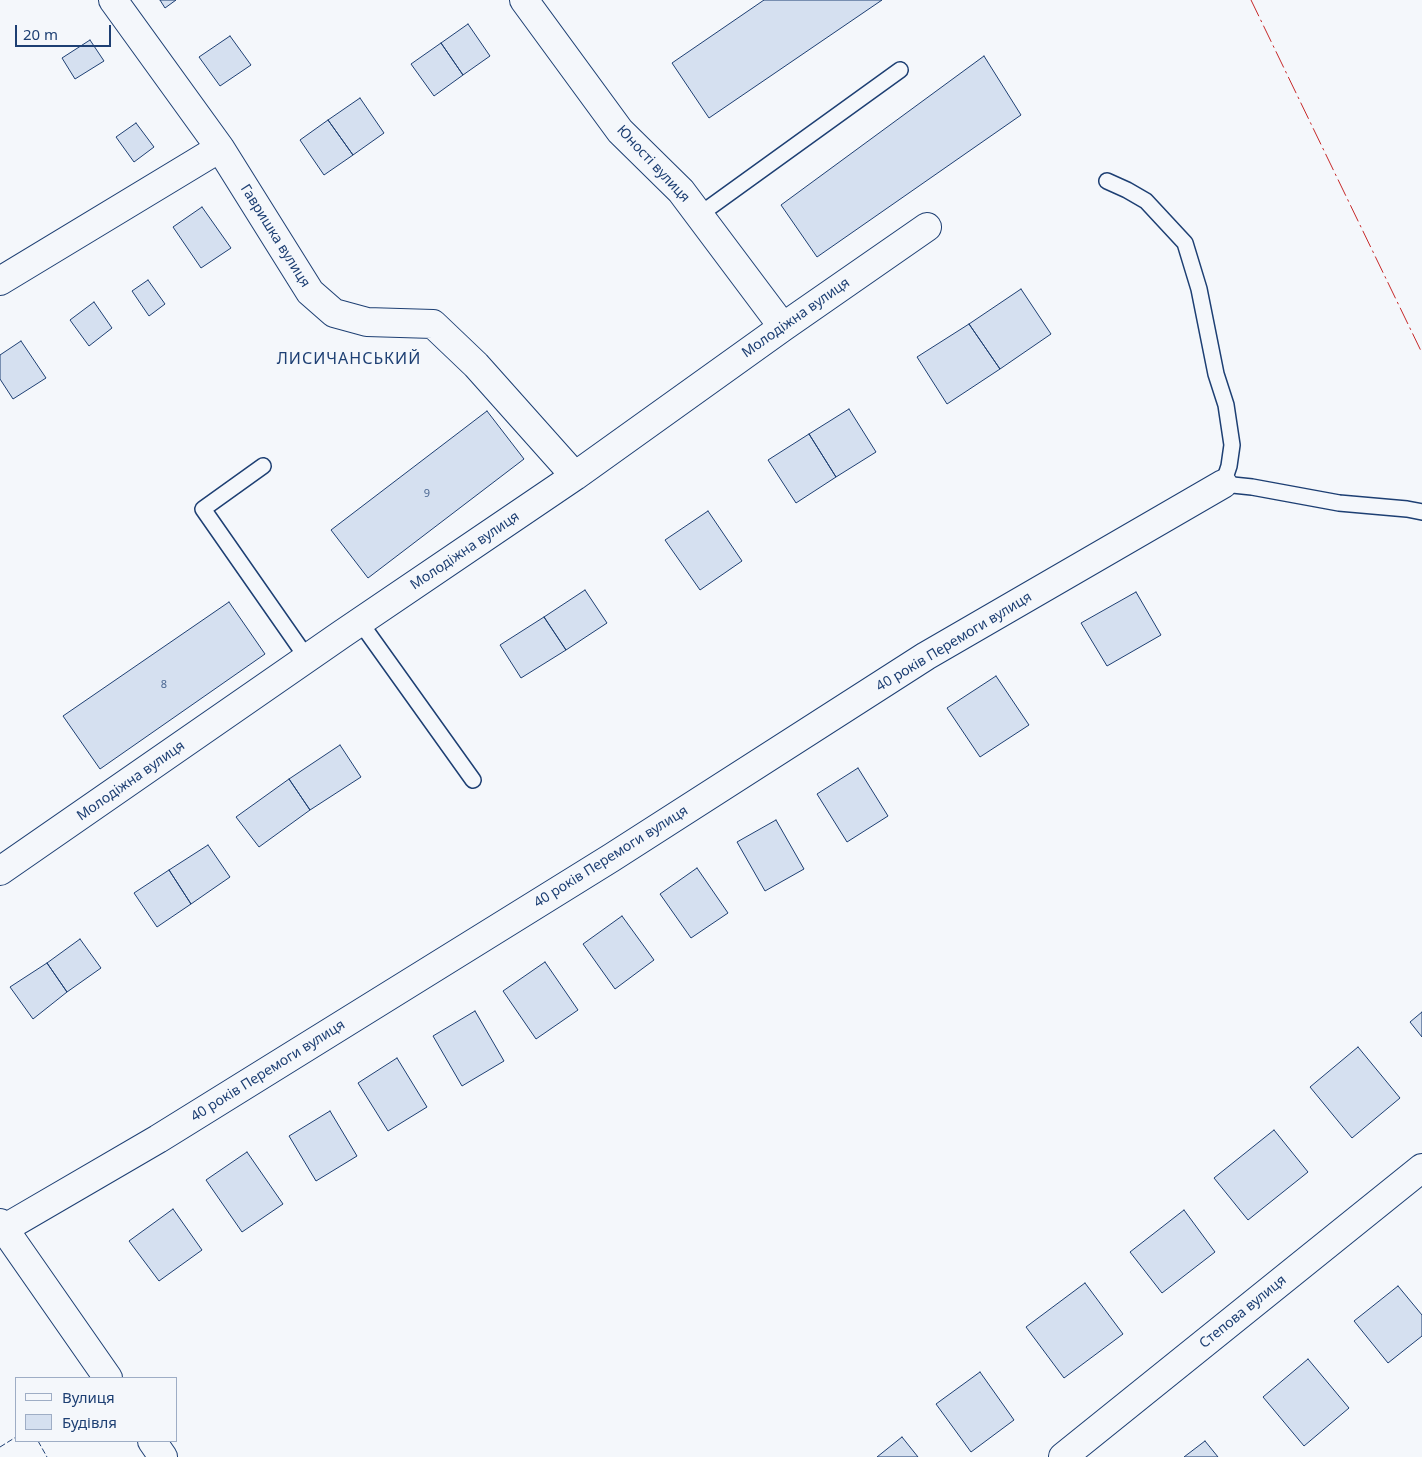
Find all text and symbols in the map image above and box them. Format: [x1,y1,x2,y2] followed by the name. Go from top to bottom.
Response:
[18,15,114,47] scale bar
[23,24,58,44] text: 20 m
[613,122,693,206] street label: Юності вулиця
[237,181,313,291] street label: Гавришка вулиця
[739,274,853,362] street label: Молодіжна вулиця
[275,349,423,369] district label: ЛИСИЧАНСЬКИЙ
[424,487,430,501] house number: 9
[407,508,523,594] street label: Молодіжна вулиця
[873,589,1035,695] street label: 40 років Перемоги вулиця
[161,678,167,692] house number: 8
[74,737,188,825] street label: Молодіжна вулиця
[531,803,691,911] street label: 40 років Перемоги вулиця
[188,1017,348,1125] street label: 40 років Перемоги вулиця
[1196,1272,1290,1352] street label: Степова вулиця
[15,1377,178,1442] legend
[62,1387,115,1407] text: Вулиця
[62,1412,117,1432] text: Будівля

